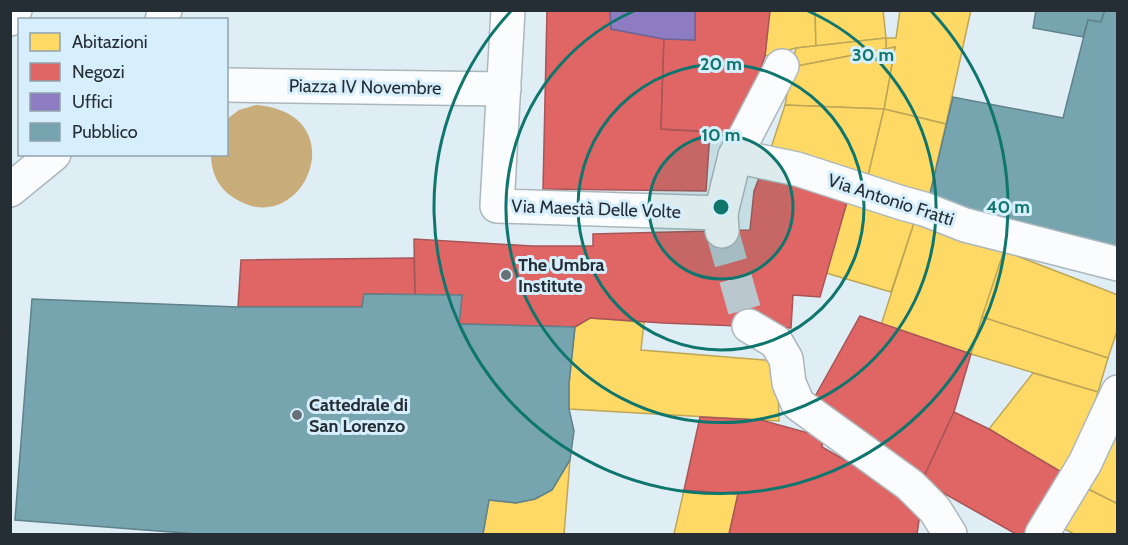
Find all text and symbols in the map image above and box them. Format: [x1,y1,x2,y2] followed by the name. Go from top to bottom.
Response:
[18,18,228,156] legend
[72,31,148,53] text: Abitazioni
[852,44,894,66] text: 30 m
[700,53,742,75] text: 20 m
[72,61,125,83] text: Negozi
[289,75,441,99] street label: Piazza IV Novembre
[72,91,113,113] text: Uffici
[72,121,138,143] text: Pubblico
[701,124,741,146] text: 10 m
[825,169,957,231] street label: Via Antonio Fratti
[511,195,681,223] street label: Via Maestà Delle Volte
[986,196,1030,218] text: 40 m
[711,197,731,217] centre of rings
[518,254,605,297] place label: The Umbra Institute
[499,268,513,282] marker: The Umbra Institute
[309,394,408,437] place label: Cattedrale di San Lorenzo
[290,408,304,422] marker: Cattedrale di San Lorenzo

